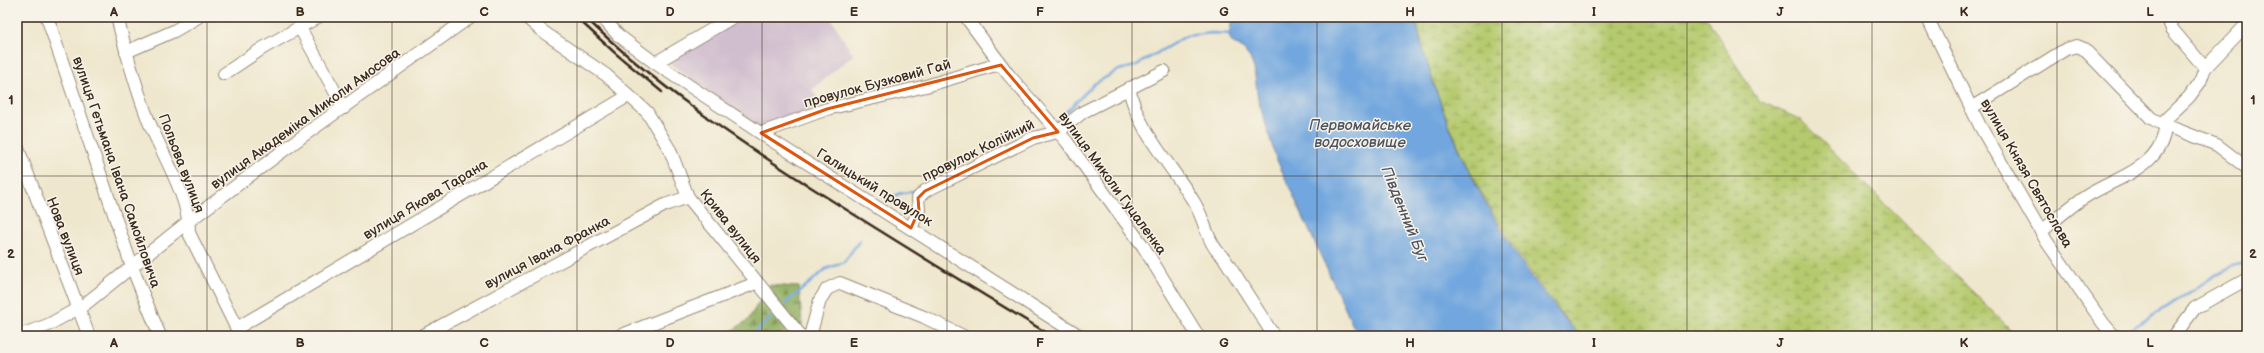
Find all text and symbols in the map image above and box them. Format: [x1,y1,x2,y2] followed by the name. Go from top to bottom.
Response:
[109,4,118,20] text: A
[295,4,305,20] text: B
[479,4,489,20] text: C
[665,4,675,20] text: D
[850,4,859,20] text: E
[1036,4,1044,20] text: F
[1219,4,1229,20] text: G
[1405,4,1415,20] text: H
[1592,4,1596,20] text: I
[1776,4,1784,20] text: J
[1960,4,1969,20] text: K
[2146,4,2154,20] text: L
[207,44,404,193] street label: вулиця Академіка Миколи Амосова
[69,54,164,291] street label: вулиця Гетьмана Івана Самойловича
[802,56,953,111] street label: провулок Бузковий Гай
[8,92,14,108] text: 1
[2250,92,2256,108] text: 1
[1977,96,2077,251] street label: вулиця Князя Святослава
[1055,108,1171,259] street label: вулиця Миколи Гуцаленка
[155,111,208,215] street label: Польова вулиця
[919,116,1037,185] street label: провулок Колійний
[1309,116,1412,152] water label: Первомайське водосховище
[814,145,936,230] street label: Галицький провулок
[360,155,491,243] street label: вулиця Якова Тарана
[1377,164,1433,266] water label: Південний Буг
[696,186,765,267] street label: Крива вулиця
[43,195,88,278] street label: Нова вулиця
[482,212,613,293] street label: вулиця Івана Франка
[7,246,15,262] text: 2
[2249,246,2257,262] text: 2
[109,335,118,351] text: A
[295,335,305,351] text: B
[479,335,489,351] text: C
[665,335,675,351] text: D
[850,335,859,351] text: E
[1036,335,1044,351] text: F
[1219,335,1229,351] text: G
[1405,335,1415,351] text: H
[1592,335,1596,351] text: I
[1776,335,1784,351] text: J
[1960,335,1969,351] text: K
[2146,335,2154,351] text: L

